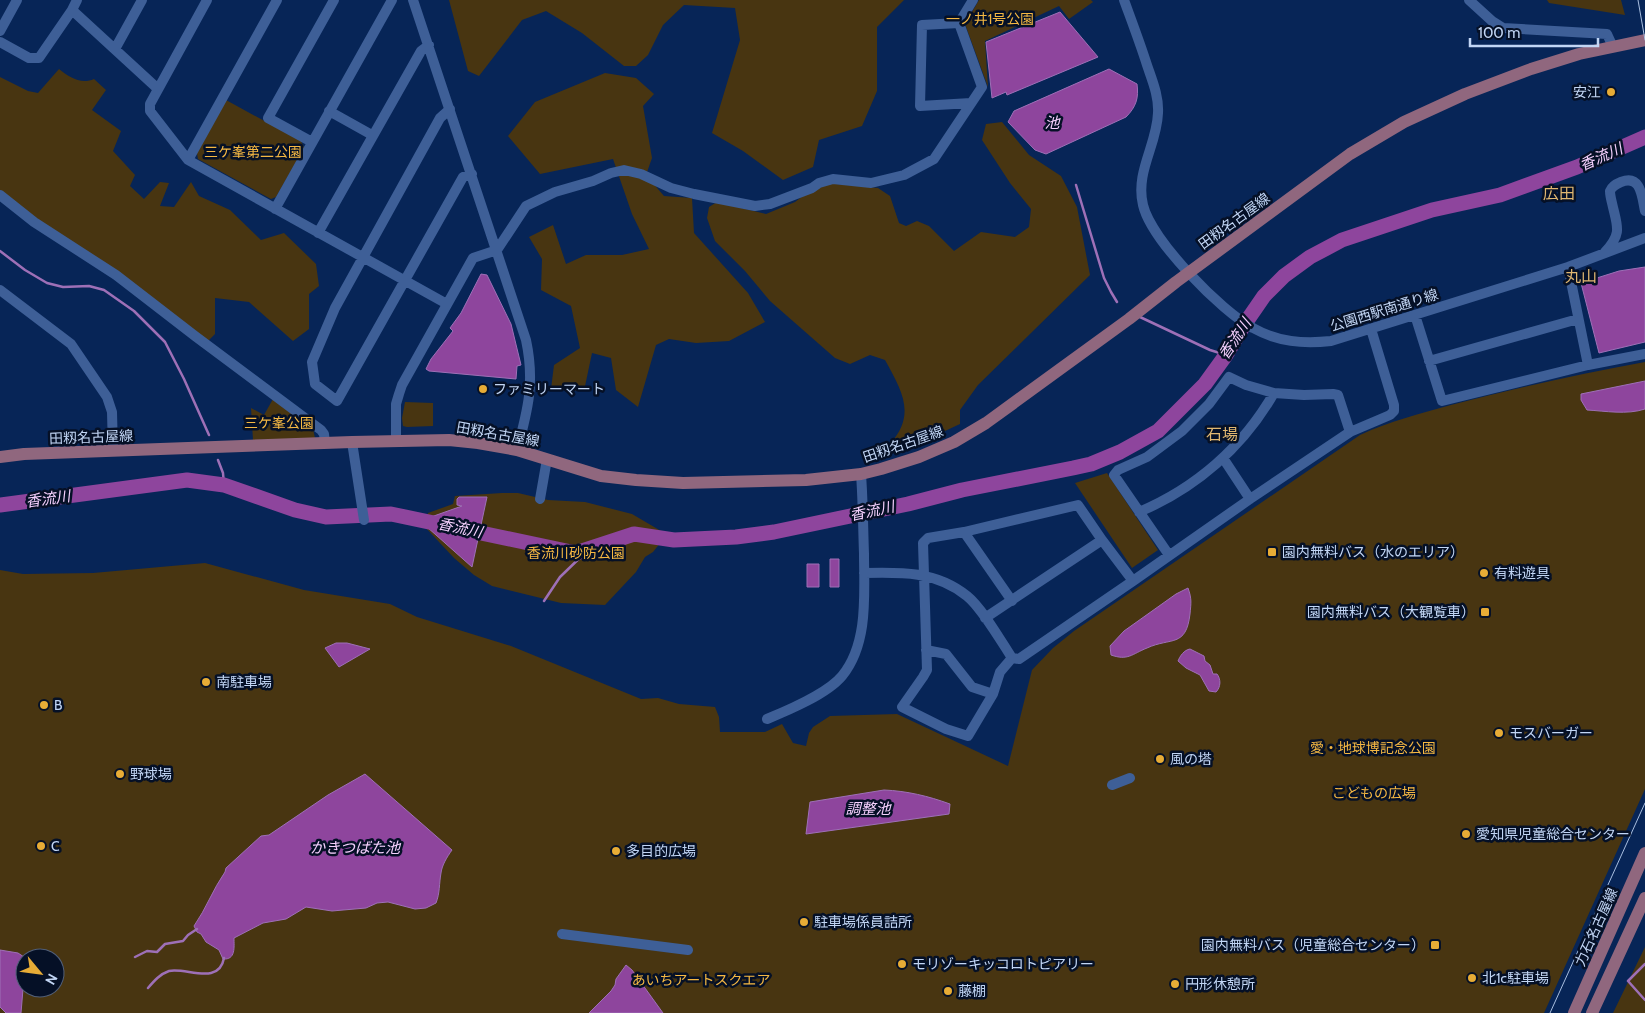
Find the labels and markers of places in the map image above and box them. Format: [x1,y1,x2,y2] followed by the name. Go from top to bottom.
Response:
[1573,83,1601,101] place label: 安江
[1605,86,1617,98] marker: 安江
[493,380,605,398] place label: ファミリーマート
[477,383,489,395] marker: ファミリーマート
[1282,543,1464,561] place label: 園内無料バス（水のエリア）
[1266,546,1278,558] marker: 園内無料バス（水のエリア）
[1494,564,1550,582] place label: 有料遊具
[1478,567,1490,579] marker: 有料遊具
[1307,603,1475,621] place label: 園内無料バス（大観覧車）
[1479,606,1491,618] marker: 園内無料バス（大観覧車）
[216,673,272,691] place label: 南駐車場
[200,676,212,688] marker: 南駐車場
[54,696,62,714] place label: B
[38,699,50,711] marker: B
[1509,724,1593,742] place label: モスバーガー
[1493,727,1505,739] marker: モスバーガー
[1170,750,1212,768] place label: 風の塔
[1154,753,1166,765] marker: 風の塔
[130,765,172,783] place label: 野球場
[114,768,126,780] marker: 野球場
[1476,825,1630,843] place label: 愛知県児童総合センター
[1460,828,1472,840] marker: 愛知県児童総合センター
[51,837,60,855] place label: C
[35,840,47,852] marker: C
[626,842,696,860] place label: 多目的広場
[610,845,622,857] marker: 多目的広場
[814,913,912,931] place label: 駐車場係員詰所
[798,916,810,928] marker: 駐車場係員詰所
[1201,936,1425,954] place label: 園内無料バス（児童総合センター）
[1429,939,1441,951] marker: 園内無料バス（児童総合センター）
[912,955,1094,973] place label: モリゾーキッコロトピアリー
[896,958,908,970] marker: モリゾーキッコロトピアリー
[1482,969,1549,987] place label: 北1c駐車場
[1466,972,1478,984] marker: 北1c駐車場
[1185,975,1255,993] place label: 円形休憩所
[1169,978,1181,990] marker: 円形休憩所
[958,982,986,1000] place label: 藤棚
[942,985,954,997] marker: 藤棚

